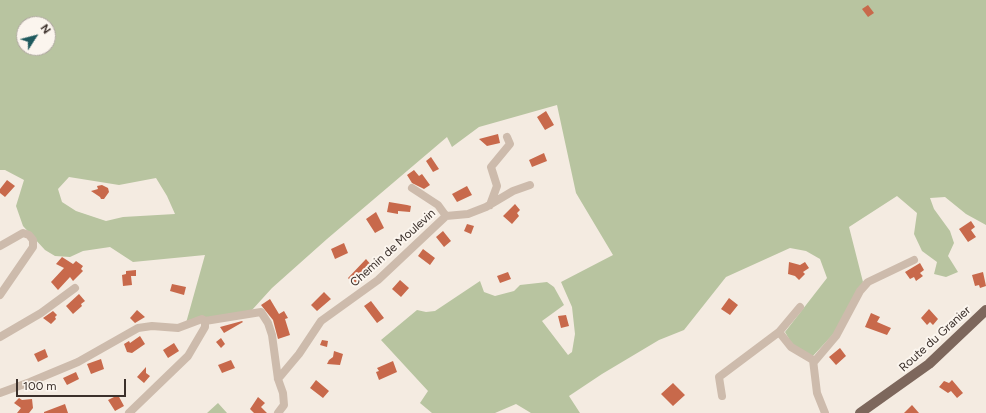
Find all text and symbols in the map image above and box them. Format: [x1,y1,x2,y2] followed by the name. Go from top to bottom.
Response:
[16,16,56,56] north arrow
[38,22,53,36] text: N
[347,206,439,290] street label: Chemin de Moulevin
[896,303,974,375] street label: Route du Granier
[18,371,128,397] scale bar
[23,379,57,393] text: 100 m

